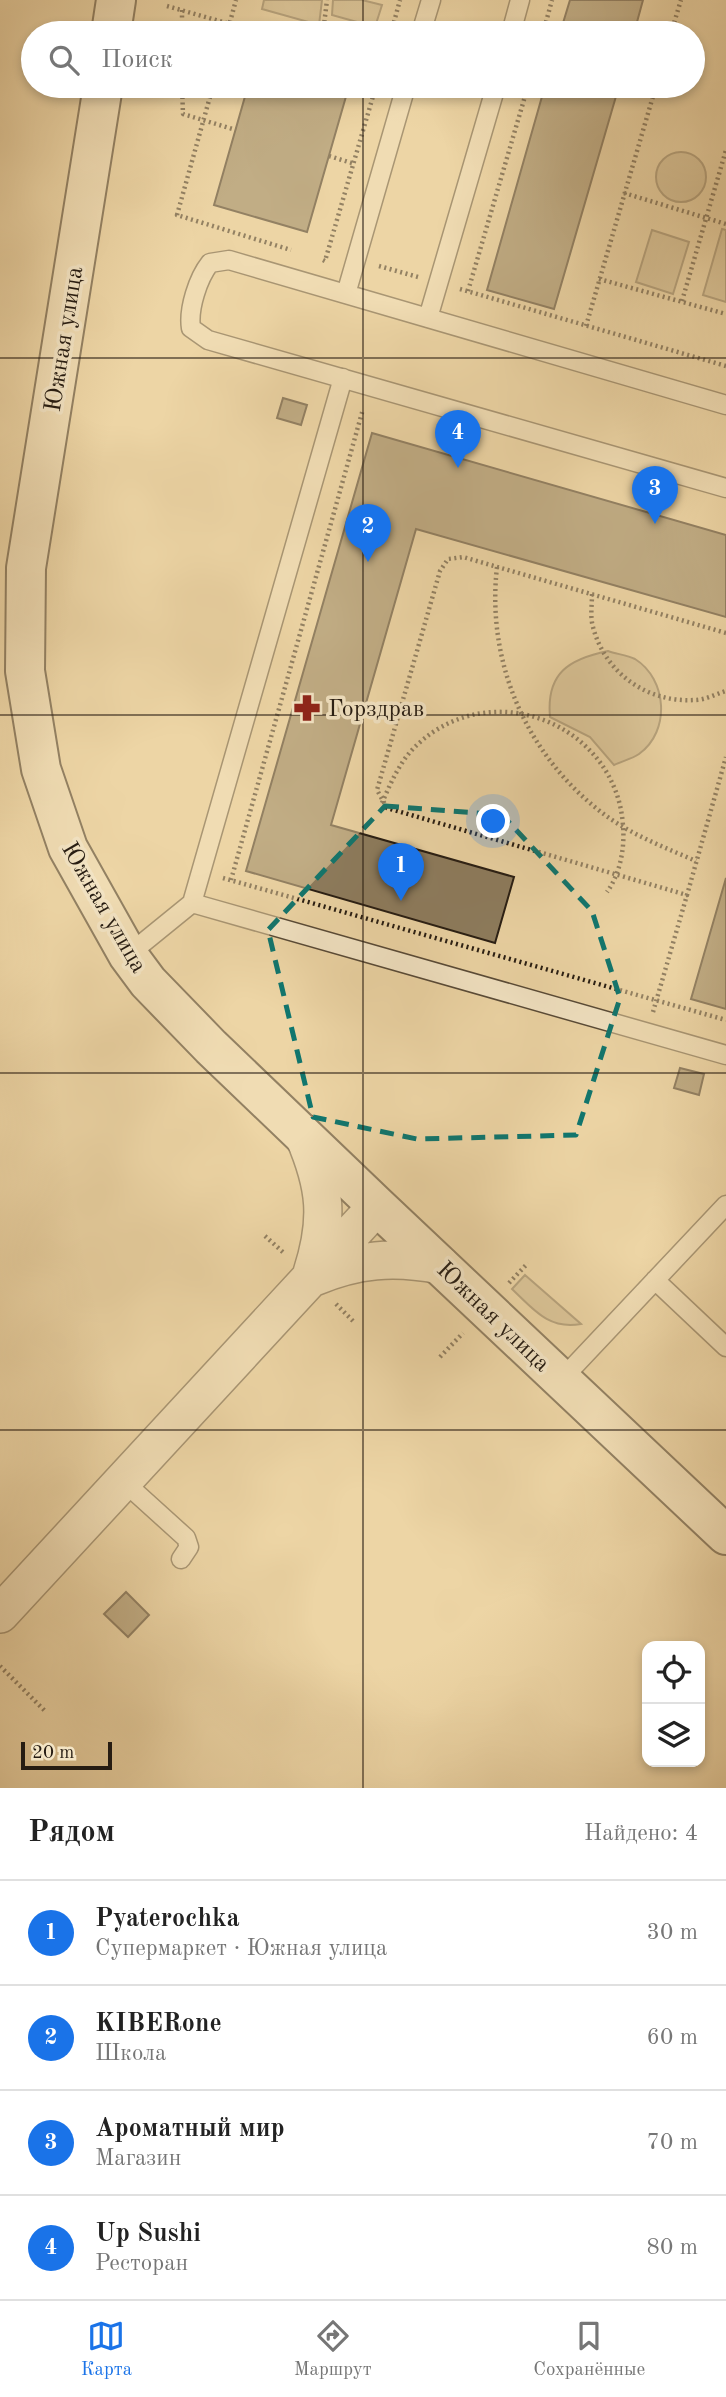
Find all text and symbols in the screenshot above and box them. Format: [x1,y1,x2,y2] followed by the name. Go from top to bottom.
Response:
[21,21,705,98] search box
[45,41,83,79] icon: search
[101,47,173,73] text: Поиск
[42,265,88,414] street label: Южная улица
[435,410,481,468] pin: 4
[632,466,678,524] pin: 3
[345,504,391,562] pin: 2
[292,693,322,723] pharmacy icon: Горздрав
[328,698,424,722] place label: Горздрав
[476,804,510,838] your location
[56,838,150,978] street label: Южная улица
[378,843,424,901] pin: 1
[431,1258,554,1377] street label: Южная улица
[642,1641,705,1767] map controls
[642,1641,705,1704] button: locate
[642,1704,705,1767] button: layers
[21,1739,112,1771] scale bar
[32,1744,74,1763] text: 20 m
[28,1818,115,1848] text: Рядом
[584,1822,698,1845] text: Найдено: 4
[95,1906,240,1932] text: Pyaterochka
[44,1921,58,1944] text: 1
[647,1921,698,1944] text: 30 m
[95,1937,387,1960] text: Супермаркет · Южная улица
[95,2011,222,2037] text: KIBERone
[44,2026,58,2049] text: 2
[647,2026,698,2049] text: 60 m
[95,2042,166,2065] text: Школа
[95,2116,285,2142] text: Ароматный мир
[44,2131,58,2154] text: 3
[647,2131,698,2154] text: 70 m
[95,2147,181,2170] text: Магазин
[95,2221,201,2247] text: Up Sushi
[44,2236,58,2259] text: 4
[647,2236,698,2259] text: 80 m
[95,2252,188,2275] text: Ресторан
[81,2317,132,2382] tab: Карта
[294,2317,372,2382] tab: Маршрут
[533,2317,645,2382] tab: Сохранённые

